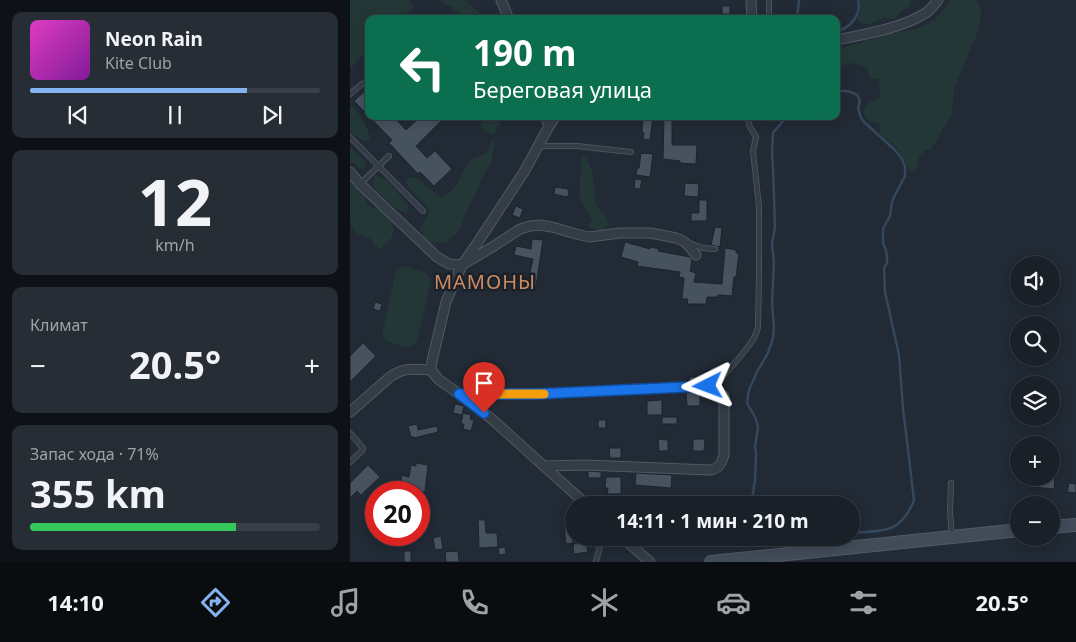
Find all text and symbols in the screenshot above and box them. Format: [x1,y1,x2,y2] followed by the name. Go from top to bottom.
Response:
[105,26,203,52] text: Neon Rain
[473,29,576,76] text: 190 m
[390,35,455,100] icon: left
[105,52,172,74] text: Kite Club
[473,74,652,104] text: Береговая улица
[64,101,92,129] icon: previous
[161,101,189,129] icon: pause
[258,101,286,129] icon: next
[138,157,212,245] text: 12
[155,234,195,256] text: km/h
[1010,256,1060,546] map controls
[1010,256,1060,306] button: sound
[434,268,536,295] district label: МАМОНЫ
[30,314,88,336] text: Климат
[1010,316,1060,366] button: search
[129,338,221,390] text: 20.5°
[30,346,46,384] text: −
[304,346,320,384] text: +
[681,359,733,411] position arrow
[463,362,505,413] pin
[470,369,498,397] icon: arrive
[1010,376,1060,426] button: layers
[1010,436,1060,486] button: +
[30,443,159,465] text: Запас хода · 71%
[30,467,166,519] text: 355 km
[365,481,430,546] speed limit sign: 20
[1010,496,1060,546] button: −
[616,508,809,534] text: 14:11 · 1 мин · 210 m
[198,585,233,620] icon: directions
[328,585,363,620] icon: music
[457,585,492,620] icon: phone
[587,585,622,620] icon: climate
[716,585,751,620] icon: car
[846,585,881,620] icon: filters
[47,587,104,617] text: 14:10
[975,587,1029,617] text: 20.5°

